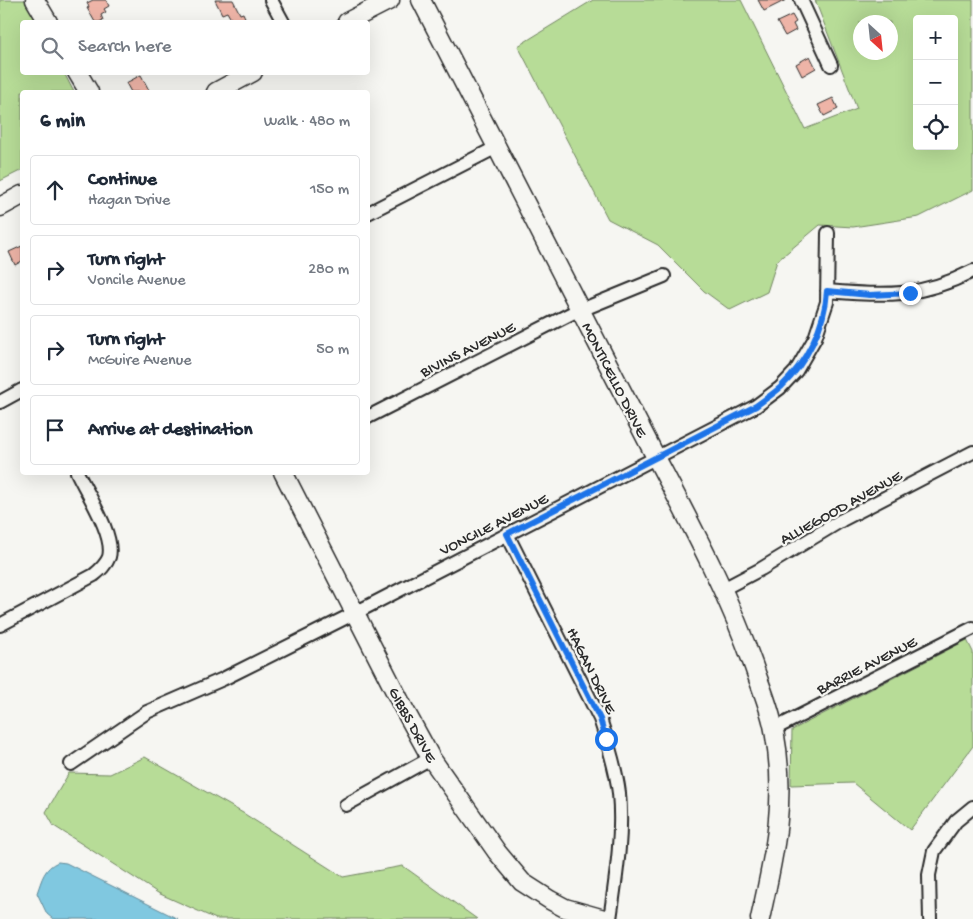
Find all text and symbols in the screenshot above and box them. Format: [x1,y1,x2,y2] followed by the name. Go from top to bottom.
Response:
[853,15,898,60] north arrow
[913,15,958,150] map controls
[913,15,958,60] button: +
[20,20,370,75] search box
[38,34,66,62] icon: search
[78,36,172,59] text: Search here
[913,60,958,105] button: −
[913,105,958,150] button: locate
[40,110,85,135] text: 6 min
[264,113,350,132] text: Walk · 480 m
[88,169,157,192] text: Continue
[41,176,69,204] icon: ahead
[310,181,349,200] text: 150 m
[88,192,170,211] text: Hagan Drive
[88,249,164,272] text: Turn right
[41,256,69,284] icon: right
[308,261,349,280] text: 280 m
[88,272,185,291] text: Voncile Avenue
[899,282,922,305] route end
[417,318,520,384] street label: BIVINS AVENUE
[576,320,651,442] street label: MONTICELLO DRIVE
[88,329,164,352] text: Turn right
[41,336,69,364] icon: right
[316,341,349,360] text: 50 m
[88,352,191,371] text: McGuire Avenue
[41,416,69,444] icon: arrive
[88,419,252,442] text: Arrive at destination
[777,467,907,550] street label: ALLIEGOOD AVENUE
[436,490,553,562] street label: VONCILE AVENUE
[561,625,619,719] street label: HAGAN DRIVE
[813,633,922,701] street label: BARRIE AVENUE
[383,685,440,768] street label: GIBBS DRIVE
[595,728,618,751] route start

